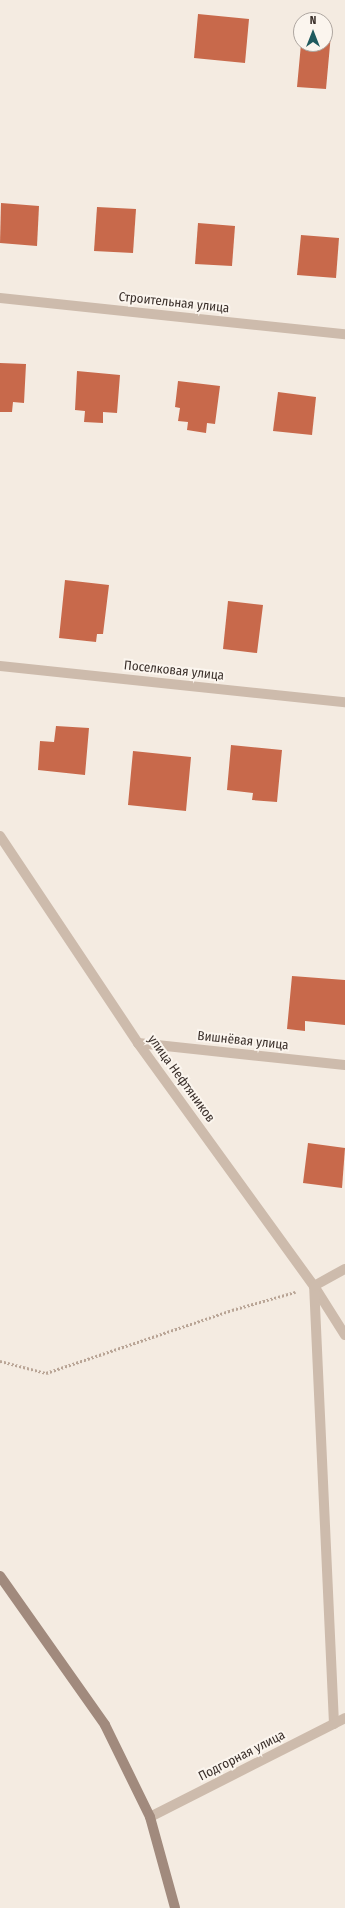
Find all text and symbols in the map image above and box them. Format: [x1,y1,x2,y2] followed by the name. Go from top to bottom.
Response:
[293,12,333,52] north arrow
[310,14,316,27] text: N
[118,289,230,317] street label: Строительная улица
[123,658,225,684] street label: Поселковая улица
[197,1028,289,1054] street label: Вишнёвая улица
[144,1032,218,1126] street label: улица Нефтяников
[196,1728,288,1784] street label: Подгорная улица

